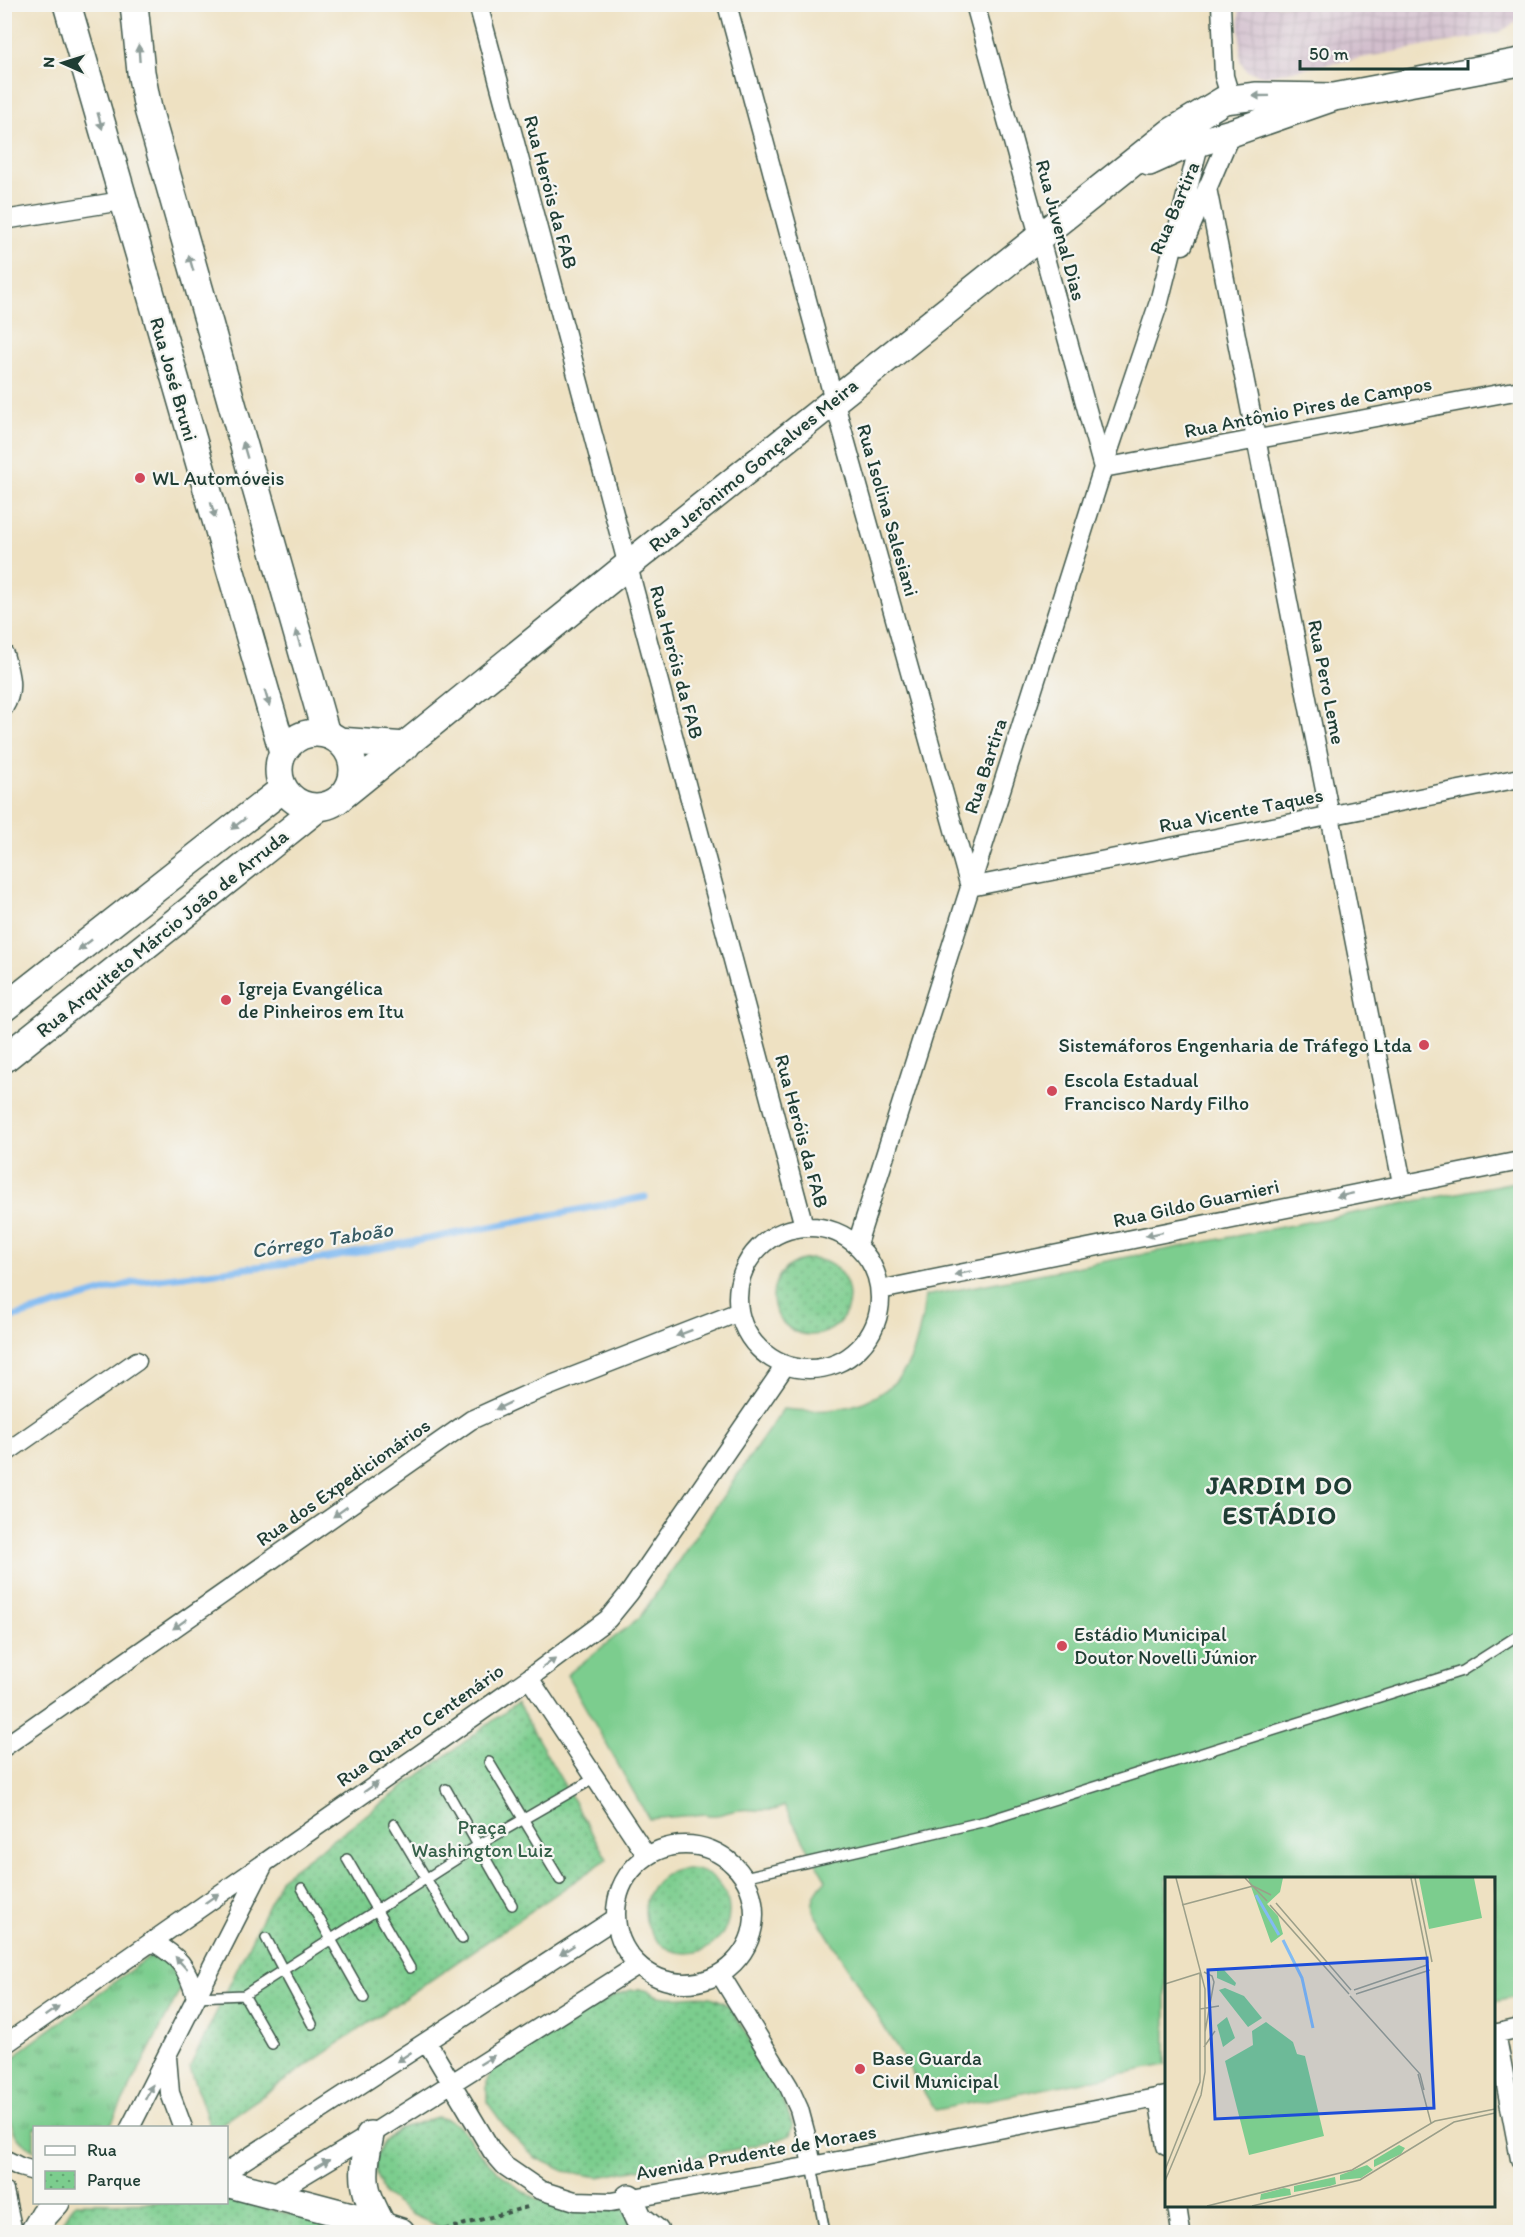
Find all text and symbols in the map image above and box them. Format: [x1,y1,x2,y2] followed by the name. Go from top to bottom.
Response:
[33,33,93,93] north arrow
[1300,33,1468,71] scale bar
[1309,43,1349,65] text: 50 m
[134,44,144,63] one-way arrow
[39,56,58,68] text: N
[1252,91,1271,101] one-way arrow
[96,112,105,130] one-way arrow
[519,113,583,271] street label: Rua Heróis da FAB
[1031,157,1091,303] street label: Rua Juvenal Dias
[1144,158,1204,258] street label: Rua Bartira
[186,253,195,271] one-way arrow
[145,314,203,444] street label: Rua José Bruni
[1182,371,1434,443] street label: Rua Antônio Pires de Campos
[643,373,863,557] street label: Rua Jerônimo Gonçalves Meira
[852,421,924,599] street label: Rua Isolina Salesiani
[240,441,249,459] one-way arrow
[152,466,284,490] place label: WL Automóveis
[133,471,147,485] marker: WL Automóveis
[209,501,218,519] one-way arrow
[645,583,709,741] street label: Rua Heróis da FAB
[1303,618,1351,746] street label: Rua Pero Leme
[293,629,302,647] one-way arrow
[263,689,272,707] one-way arrow
[958,715,1012,817] street label: Rua Bartira
[1157,782,1325,838] street label: Rua Vicente Taques
[230,818,245,830] one-way arrow
[31,823,293,1042] street label: Rua Arquiteto Márcio João de Arruda
[77,938,92,950] one-way arrow
[238,976,404,1023] place label: Igreja Evangélica de Pinheiros em Itu
[219,993,233,1007] marker: Igreja Evangélica de Pinheiros em Itu
[1058,1033,1413,1057] place label: Sistemáforos Engenharia de Tráfego Ltda
[1417,1038,1431,1052] marker: Sistemáforos Engenharia de Tráfego Ltda
[770,1052,834,1210] street label: Rua Heróis da FAB
[1064,1068,1249,1115] place label: Escola Estadual Francisco Nardy Filho
[1045,1084,1059,1098] marker: Escola Estadual Francisco Nardy Filho
[1111,1174,1281,1232] street label: Rua Gildo Guarnieri
[1335,1191,1354,1200] one-way arrow
[250,1216,396,1263] water label: Córrego Taboão
[1144,1230,1163,1239] one-way arrow
[954,1269,972,1279] one-way arrow
[675,1329,693,1338] one-way arrow
[495,1401,512,1410] one-way arrow
[251,1413,435,1551] street label: Rua dos Expedicionários
[1205,1469,1354,1531] district label: JARDIM DO ESTÁDIO
[333,1506,349,1518] one-way arrow
[173,1618,189,1630] one-way arrow
[1074,1622,1257,1669] place label: Estádio Municipal Doutor Novelli Júnior
[1055,1639,1069,1653] marker: Estádio Municipal Doutor Novelli Júnior
[540,1657,556,1669] one-way arrow
[332,1658,508,1792] street label: Rua Quarto Centenário
[363,1781,379,1793] one-way arrow
[411,1815,553,1862] park label: Praça Washington Luiz
[1165,1877,1495,2207] inset map
[203,1892,219,1904] one-way arrow
[559,1944,575,1956] one-way arrow
[174,1956,188,1971] one-way arrow
[44,2005,60,2017] one-way arrow
[872,2046,999,2093] place label: Base Guarda Civil Municipal
[396,2051,412,2062] one-way arrow
[479,2055,495,2066] one-way arrow
[853,2062,867,2076] marker: Base Guarda Civil Municipal
[144,2083,153,2100] one-way arrow
[634,2119,878,2185] street label: Avenida Prudente de Moraes
[33,2126,228,2204] legend
[87,2139,117,2161] text: Rua
[314,2159,331,2169] one-way arrow
[87,2169,141,2191] text: Parque

